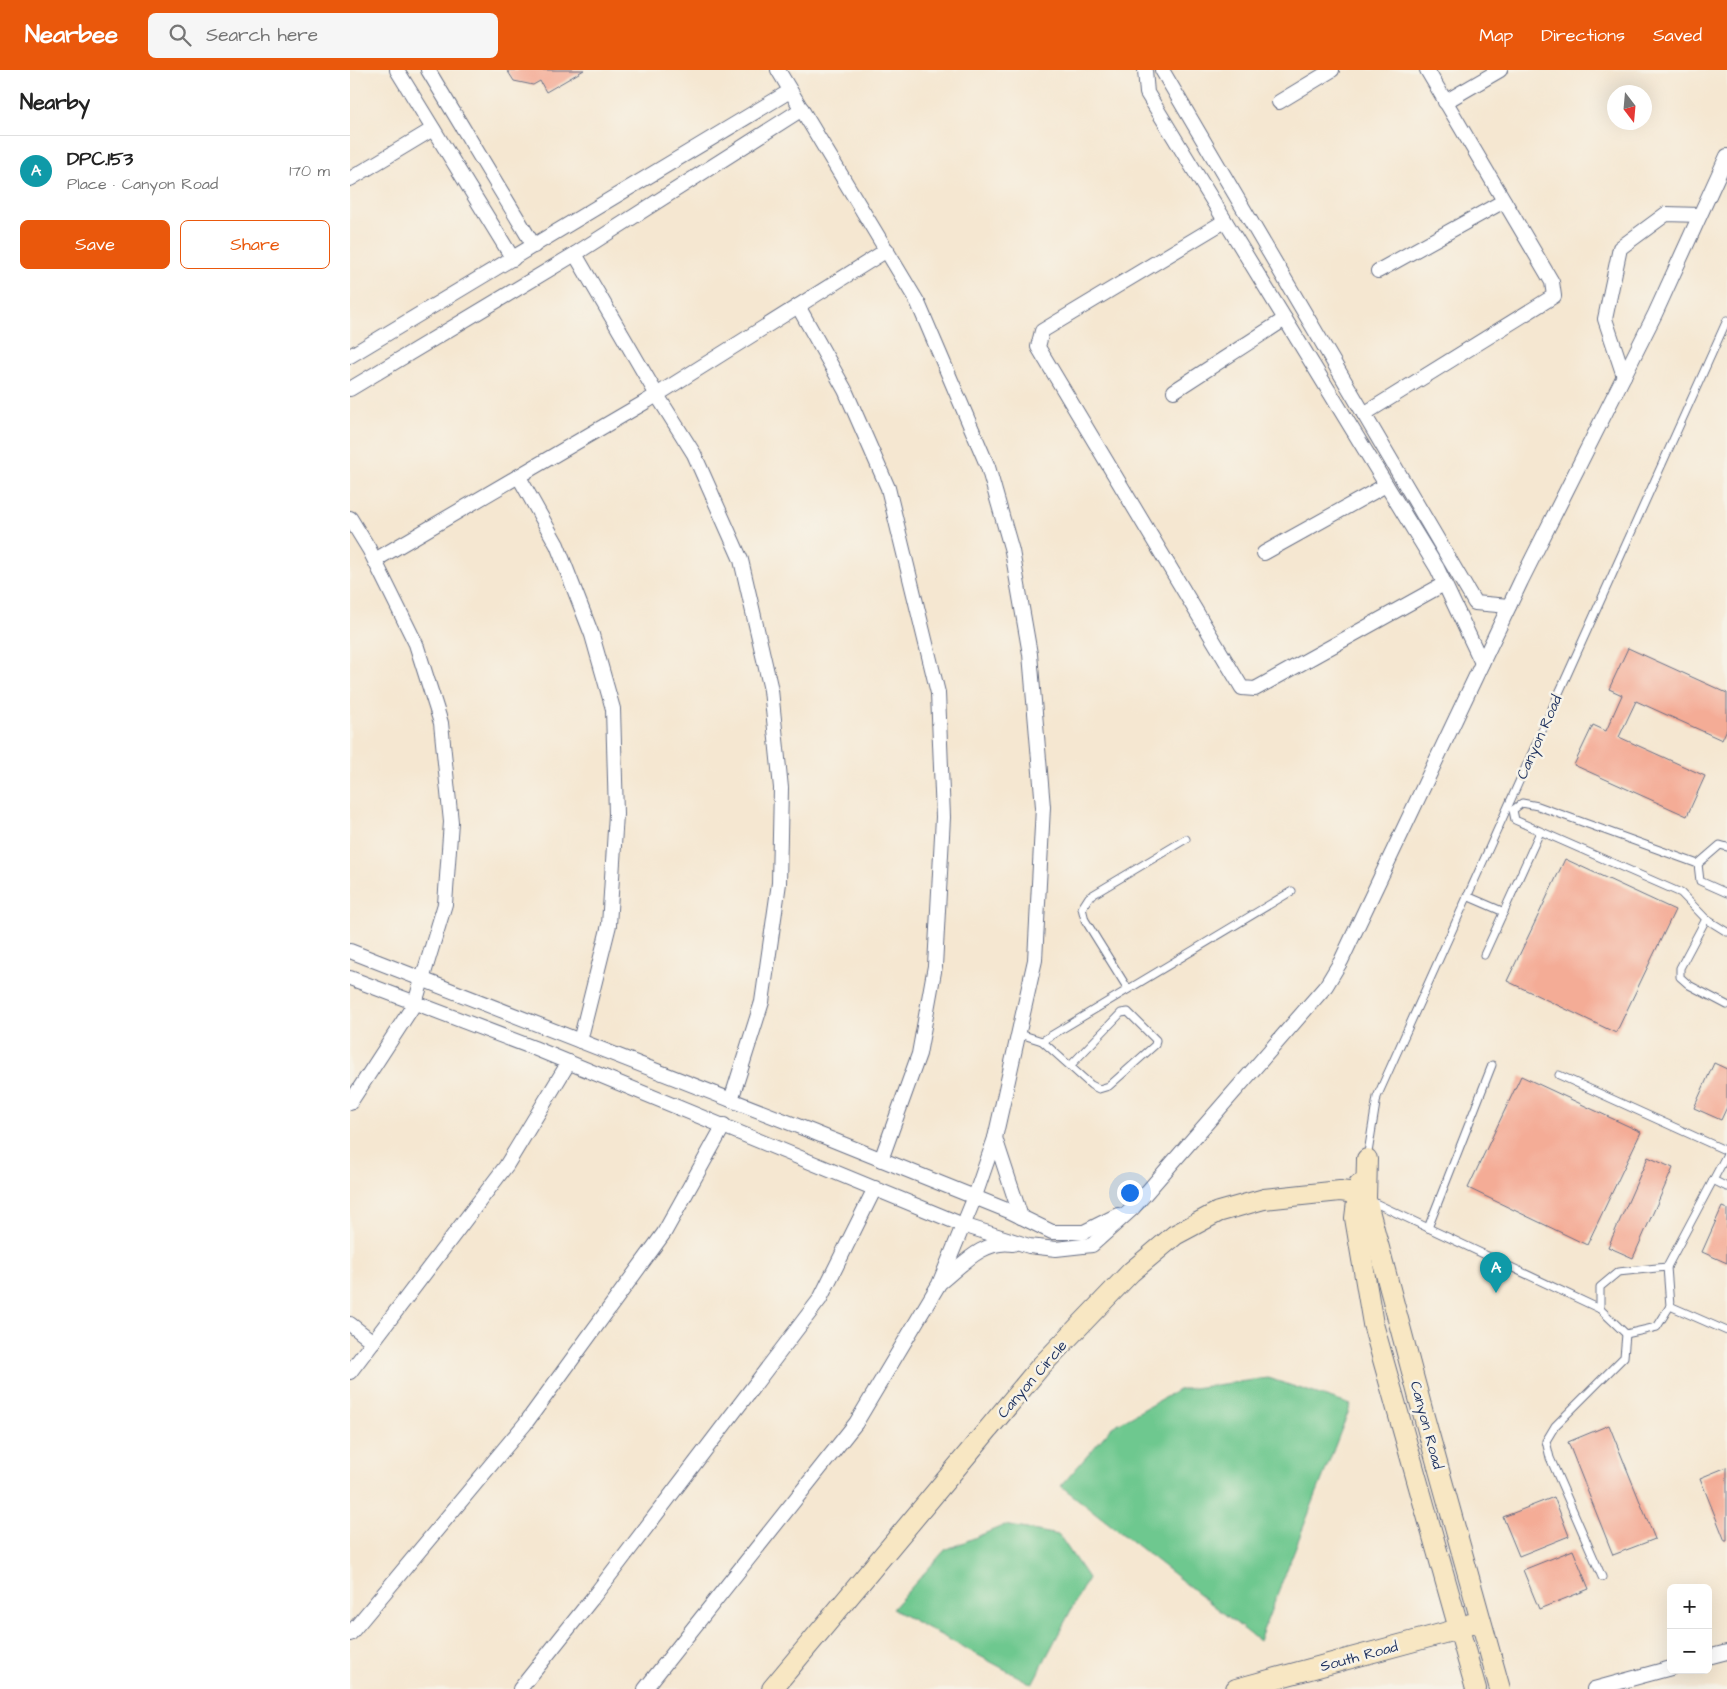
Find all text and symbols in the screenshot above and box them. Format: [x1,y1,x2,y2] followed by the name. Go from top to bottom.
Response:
[148,13,498,58] search box
[25,18,118,52] text: Nearbee
[166,21,194,49] icon: search
[206,22,318,49] text: Search here
[1479,23,1513,48] text: Map
[1541,23,1625,48] text: Directions
[1653,23,1702,48] text: Saved
[1607,85,1652,130] north arrow
[20,88,90,117] text: Nearby
[67,146,133,173] text: DPC.153
[31,160,41,182] text: A
[289,160,330,182] text: 170 m
[67,173,218,195] text: Place · Canyon Road
[20,220,170,269] button: Save
[180,220,330,269] button: Share
[1511,691,1568,783] street label: Canyon Road
[1117,1180,1143,1206] your location
[1480,1252,1512,1293] pin: A
[993,1336,1073,1423] street label: Canyon Circle
[1404,1379,1448,1472] street label: Canyon Road
[1667,1584,1712,1674] map controls
[1667,1584,1712,1629] button: +
[1667,1629,1712,1674] button: −
[1318,1636,1401,1677] street label: South Road

